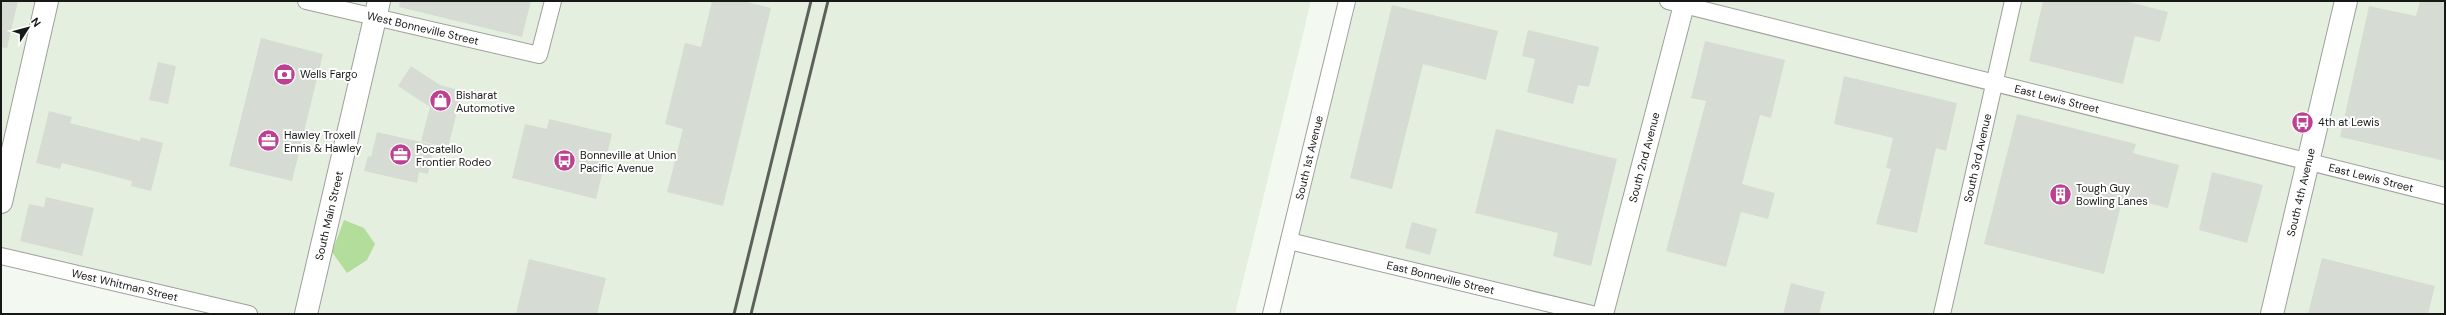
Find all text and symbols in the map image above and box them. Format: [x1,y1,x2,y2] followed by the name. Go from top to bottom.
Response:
[8,8,48,48] north arrow
[366,8,480,48] street label: West Bonneville Street
[28,15,44,29] text: N
[271,61,297,87] bank icon: Wells Fargo
[300,67,358,81] place label: Wells Fargo
[2013,81,2101,116] street label: East Lewis Street
[428,88,454,114] shop icon: Bisharat Automotive
[456,88,515,115] place label: Bisharat Automotive
[2289,109,2315,135] bus stop icon: 4th at Lewis
[1626,111,1663,204] street label: South 2nd Avenue
[1961,112,1994,204] street label: South 3rd Avenue
[1292,114,1326,201] street label: South 1st Avenue
[2318,115,2379,129] place label: 4th at Lewis
[256,128,282,154] office icon: Hawley Troxell Ennis & Hawley
[284,128,361,155] place label: Hawley Troxell Ennis & Hawley
[388,142,414,168] office icon: Pocatello Frontier Rodeo
[416,142,491,169] place label: Pocatello Frontier Rodeo
[2284,147,2318,238] street label: South 4th Avenue
[551,148,577,174] bus stop icon: Bonneville at Union Pacific Avenue
[580,148,676,175] place label: Bonneville at Union Pacific Avenue
[2327,160,2415,195] street label: East Lewis Street
[312,170,346,262] street label: South Main Street
[2047,181,2073,207] building icon: Tough Guy Bowling Lanes
[2076,181,2148,208] place label: Tough Guy Bowling Lanes
[1385,258,1496,297] street label: East Bonneville Street
[70,266,179,304] street label: West Whitman Street

